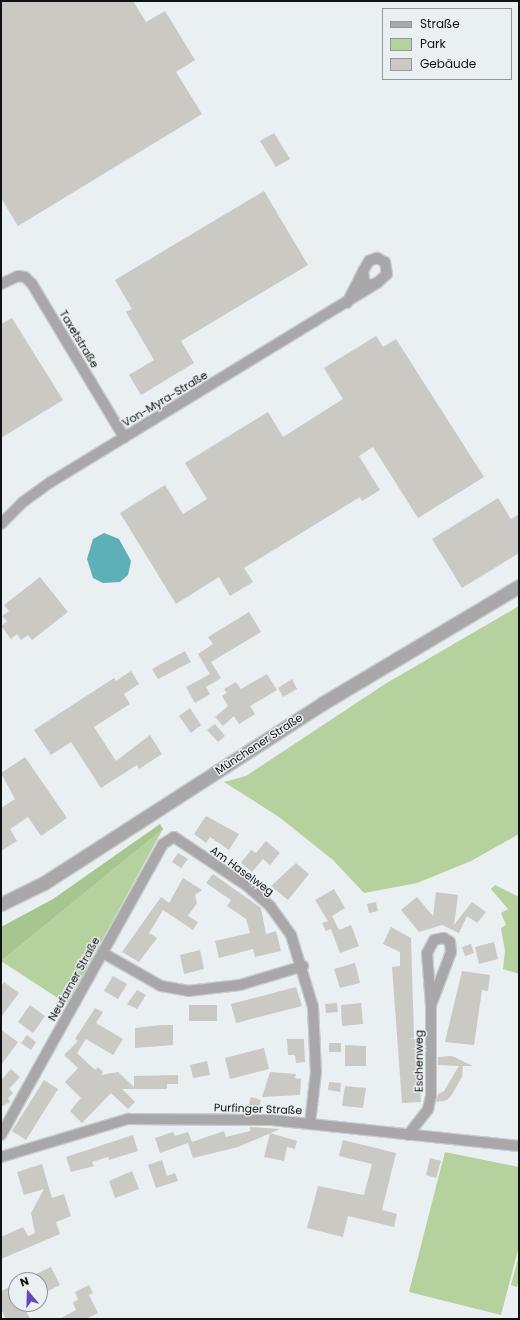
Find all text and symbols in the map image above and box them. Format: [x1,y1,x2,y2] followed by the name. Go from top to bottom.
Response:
[382,8,512,80] legend
[420,15,460,32] text: Straße
[420,35,446,52] text: Park
[420,55,476,72] text: Gebäude
[57,308,101,370] street label: Taxetstraße
[120,368,210,430] street label: Von-Myra-Straße
[213,711,305,777] street label: Münchener Straße
[208,844,276,898] street label: Am Haselweg
[45,935,103,1023] street label: Neufarner Straße
[412,1030,426,1092] street label: Eschenweg
[214,1101,302,1117] street label: Purfinger Straße
[8,1272,48,1312] north arrow
[18,1273,31,1291] text: N

